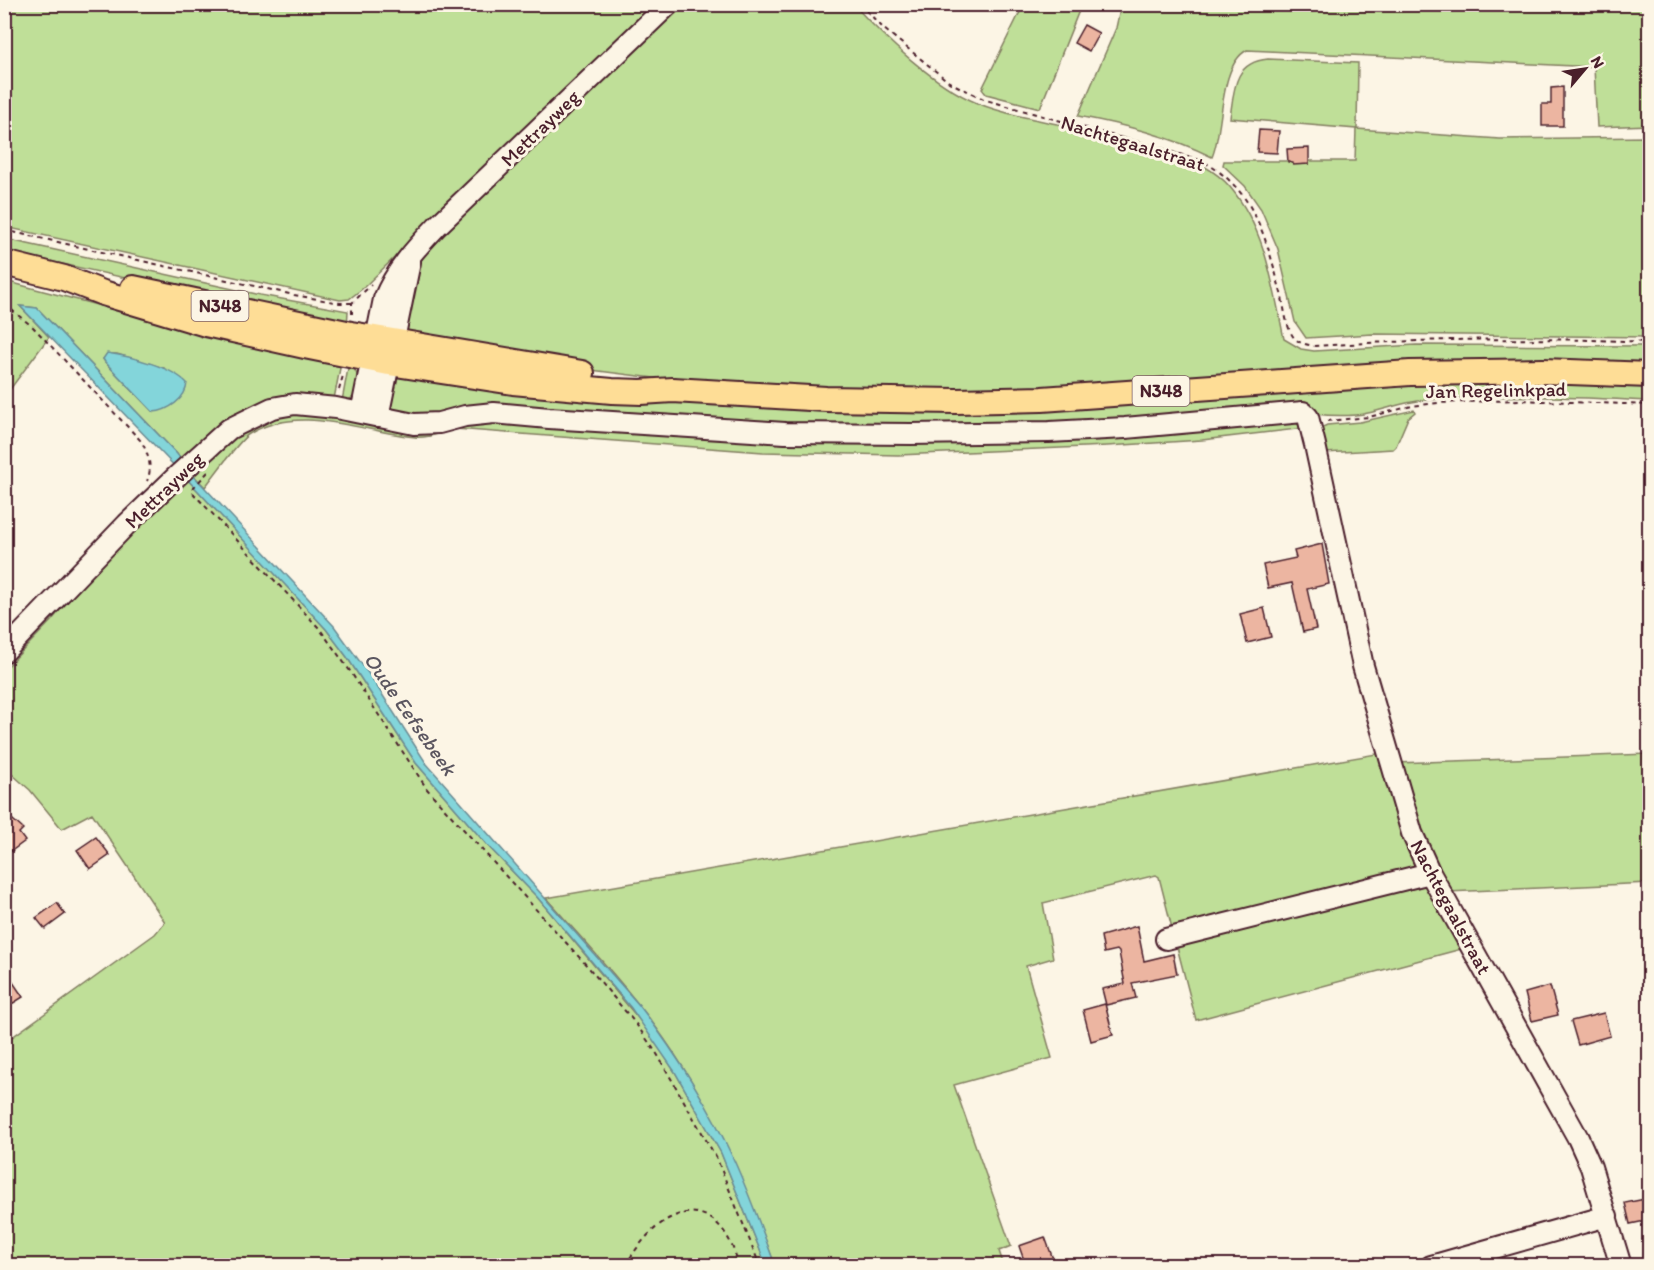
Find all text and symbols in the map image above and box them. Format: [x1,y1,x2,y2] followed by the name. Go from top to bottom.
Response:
[1555,39,1615,99] north arrow
[1587,53,1609,71] text: N
[496,84,585,171] street label: Mettrayweg
[1058,110,1208,176] street label: Nachtegaalstraat
[192,291,248,321] road number: N348
[1132,376,1190,406] road number: N348
[1425,377,1567,403] street label: Jan Regelinkpad
[120,446,209,533] street label: Mettrayweg
[359,648,463,781] water label: Oude Eefsebeek
[1405,836,1497,978] street label: Nachtegaalstraat

